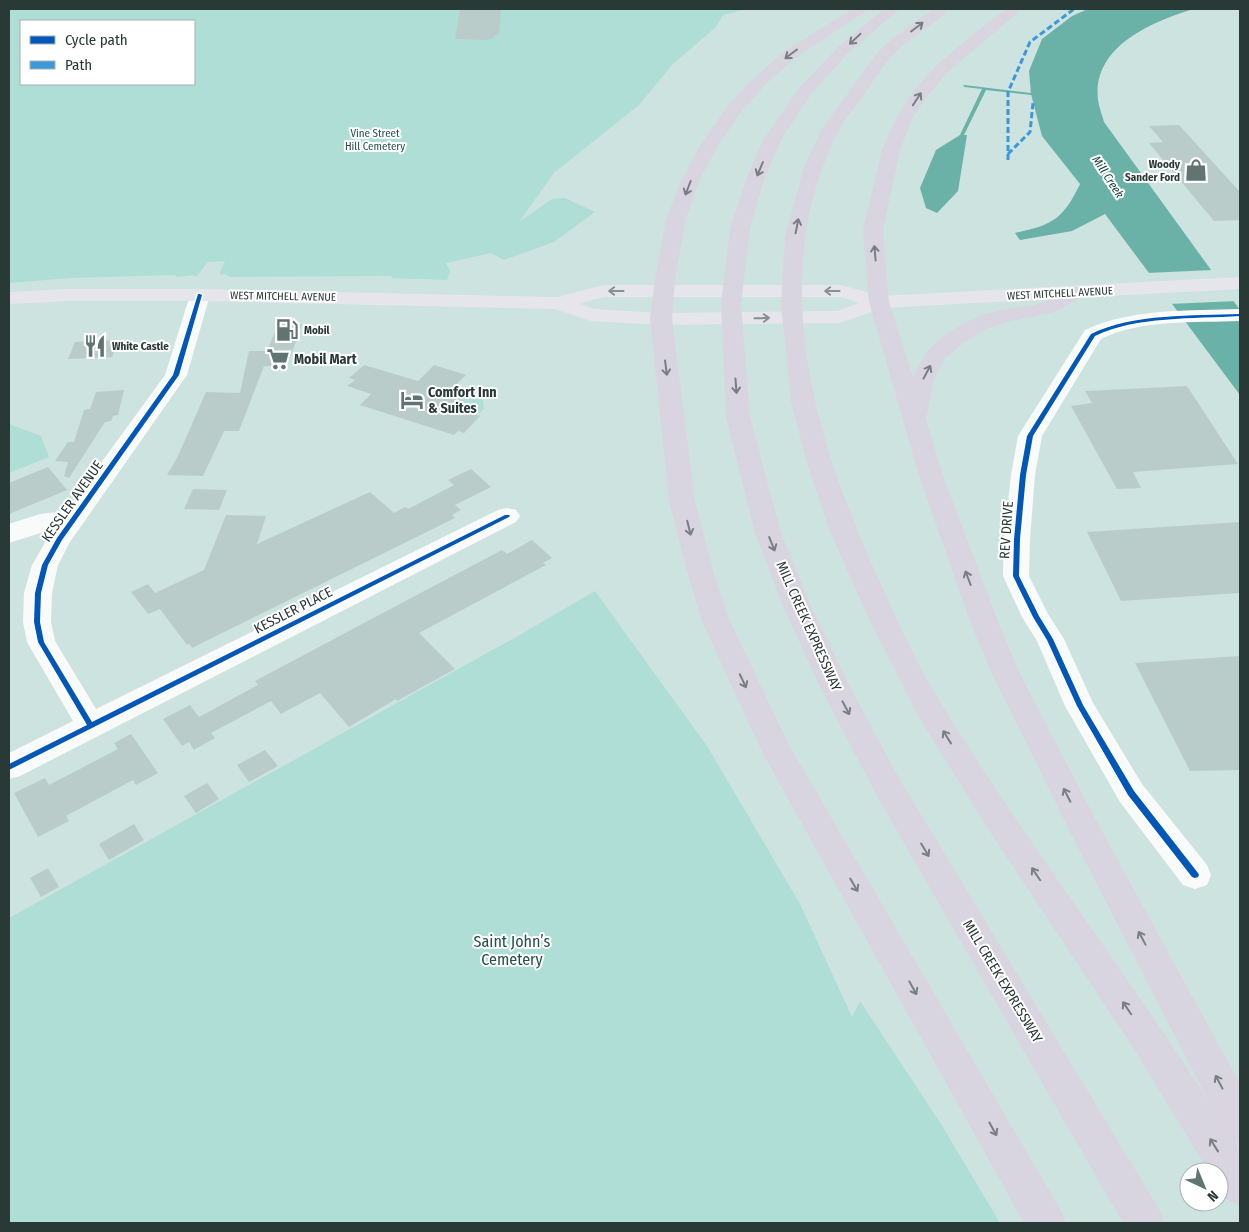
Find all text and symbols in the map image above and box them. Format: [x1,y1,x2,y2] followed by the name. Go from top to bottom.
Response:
[20,20,195,85] legend
[910,21,923,32] one-way arrow
[65,31,128,49] text: Cycle path
[848,33,861,45] one-way arrow
[785,48,798,59] one-way arrow
[65,56,92,74] text: Path
[912,92,922,106] one-way arrow
[345,127,405,153] park label: Vine Street Hill Cemetery
[1089,153,1127,201] water label: Mill Creek
[1183,157,1209,183] shop icon: Woody Sander Ford
[1125,158,1181,184] place label: Woody Sander Ford
[754,161,764,176] one-way arrow
[683,180,692,195] one-way arrow
[793,218,803,234] one-way arrow
[871,245,880,261] one-way arrow
[1007,284,1113,303] street label: WEST MITCHELL AVENUE
[608,286,624,296] one-way arrow
[824,286,840,296] one-way arrow
[230,289,336,304] street label: WEST MITCHELL AVENUE
[754,313,770,323] one-way arrow
[274,317,300,343] fuel station icon: Mobil
[304,324,331,337] place label: Mobil
[82,333,108,359] restaurant icon: White Castle
[112,340,169,353] place label: White Castle
[265,346,291,372] supermarket icon: Mobil Mart
[294,351,358,368] place label: Mobil Mart
[661,359,671,375] one-way arrow
[922,364,932,379] one-way arrow
[731,378,740,394] one-way arrow
[428,384,497,417] place label: Comfort Inn & Suites
[399,387,425,413] hotel icon: Comfort Inn & Suites
[38,457,107,545] street label: KESSLER AVENUE
[996,500,1017,559] street label: REV DRIVE
[685,520,694,536] one-way arrow
[768,536,778,551] one-way arrow
[772,559,845,694] street label: MILL CREEK EXPRESSWAY
[963,571,972,587] one-way arrow
[251,583,336,637] street label: KESSLER PLACE
[739,673,749,688] one-way arrow
[842,700,851,715] one-way arrow
[942,731,952,745] one-way arrow
[1062,787,1072,802] one-way arrow
[921,843,931,857] one-way arrow
[1031,867,1041,881] one-way arrow
[849,877,859,891] one-way arrow
[959,917,1046,1046] street label: MILL CREEK EXPRESSWAY
[474,932,551,969] park label: Saint John’s Cemetery
[1137,932,1147,946] one-way arrow
[908,980,918,995] one-way arrow
[1122,1001,1132,1015] one-way arrow
[1214,1075,1223,1090] one-way arrow
[988,1122,998,1136] one-way arrow
[1209,1138,1220,1152] one-way arrow
[1179,1162,1229,1212] north arrow
[1204,1187,1222,1205] text: N

